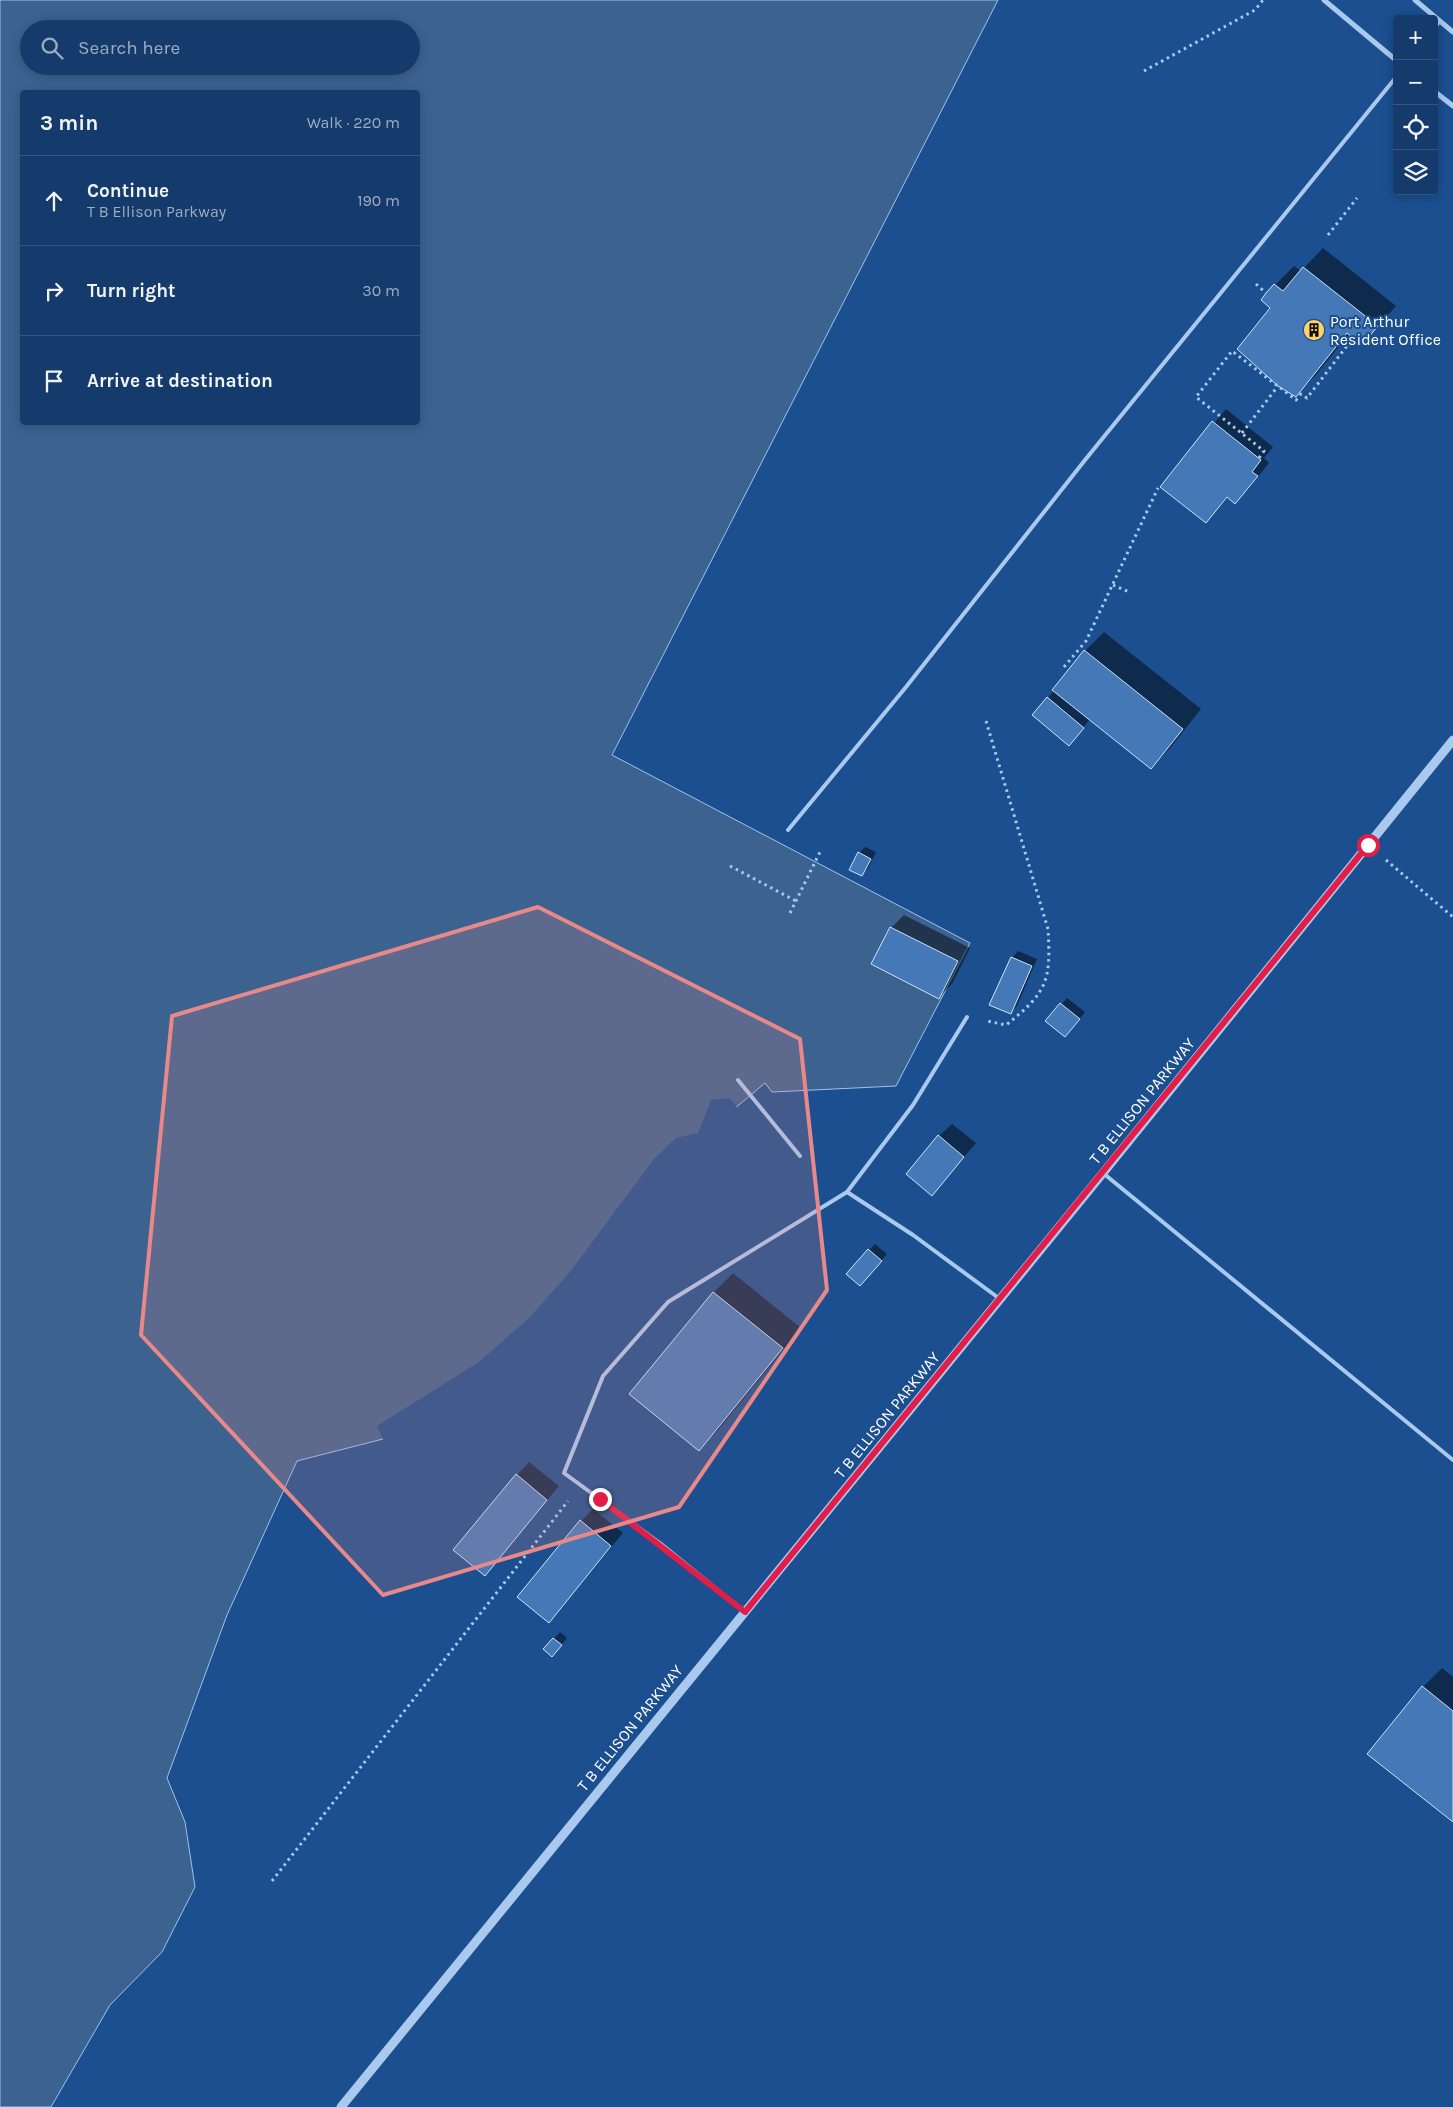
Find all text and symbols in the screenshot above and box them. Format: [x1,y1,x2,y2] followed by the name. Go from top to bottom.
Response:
[1393,15,1438,195] map controls
[1393,15,1438,60] button: +
[20,20,420,75] search box
[38,34,66,62] icon: search
[78,37,180,59] text: Search here
[1393,60,1438,105] button: −
[1393,105,1438,150] button: locate
[40,111,98,135] text: 3 min
[307,113,400,132] text: Walk · 220 m
[1393,150,1438,195] button: layers
[87,180,169,202] text: Continue
[40,187,68,215] icon: ahead
[357,191,400,210] text: 190 m
[87,202,226,221] text: T B Ellison Parkway
[40,277,68,305] icon: right
[87,280,176,302] text: Turn right
[362,281,400,300] text: 30 m
[1330,312,1441,349] place label: Port Arthur Resident Office
[1302,318,1326,342] building icon: Port Arthur Resident Office
[40,367,68,395] icon: arrive
[87,370,273,392] text: Arrive at destination
[1357,834,1380,857] route start
[1085,1034,1199,1168] street label: T B ELLISON PARKWAY
[830,1348,944,1482] street label: T B ELLISON PARKWAY
[589,1488,612,1511] route end
[573,1661,687,1795] street label: T B ELLISON PARKWAY

